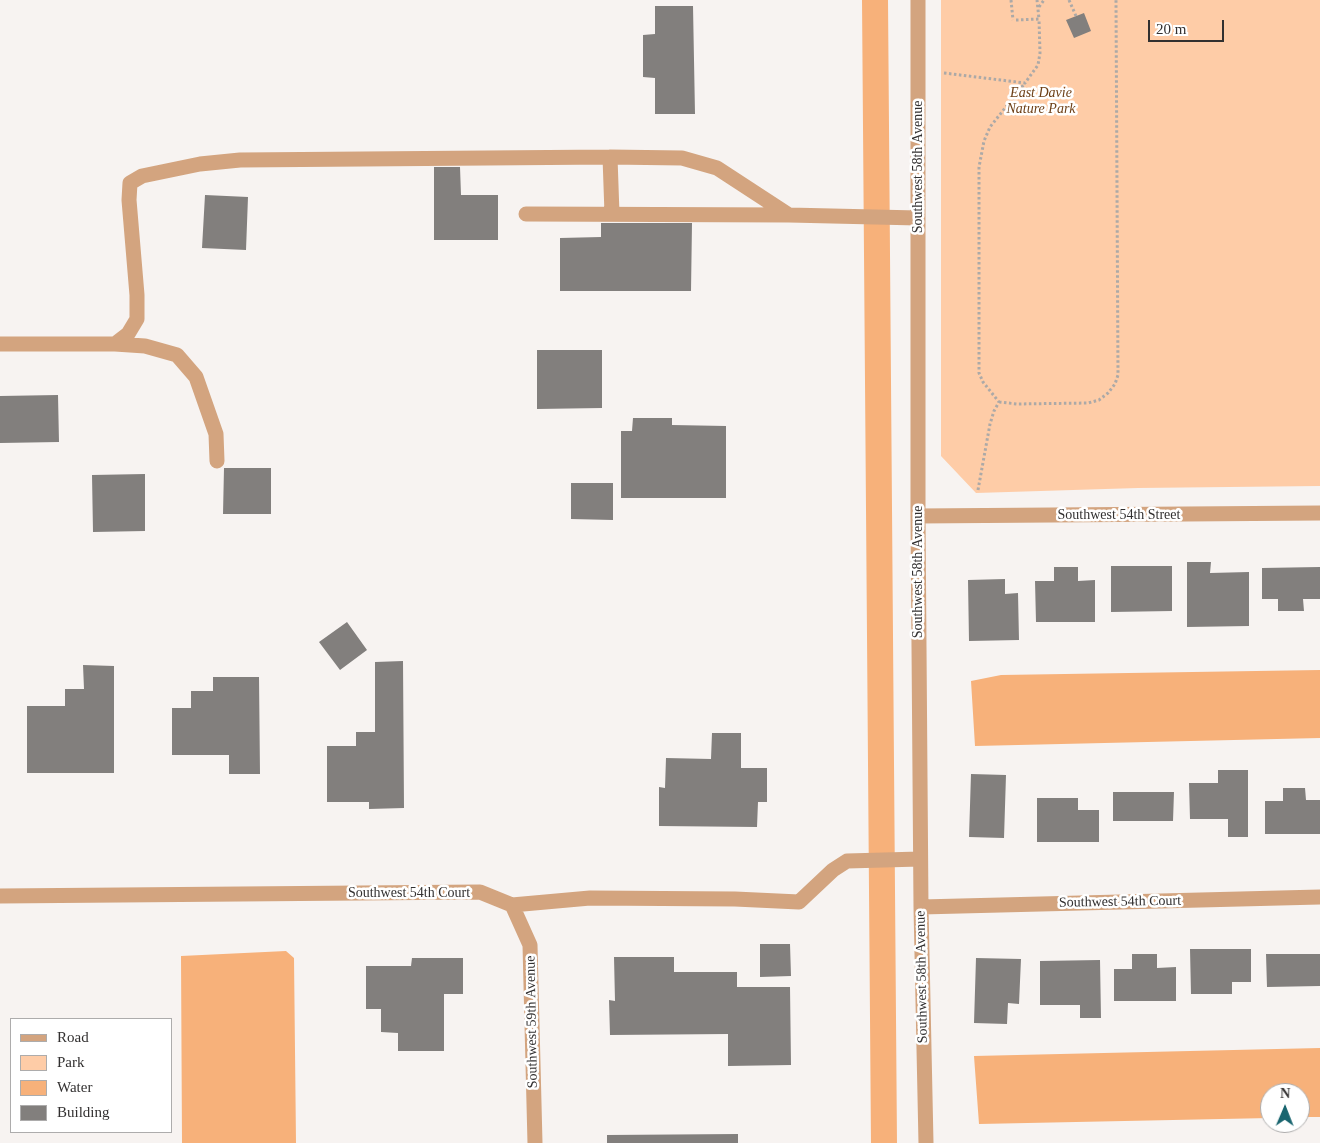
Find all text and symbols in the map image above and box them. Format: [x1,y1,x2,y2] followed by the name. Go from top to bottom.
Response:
[1150,10,1226,42] scale bar
[1156,21,1186,37] text: 20 m
[1006,85,1076,118] park label: East Davie Nature Park
[910,101,926,233] street label: Southwest 58th Avenue
[910,506,926,638] street label: Southwest 58th Avenue
[1058,507,1180,523] street label: Southwest 54th Street
[348,885,470,901] street label: Southwest 54th Court
[1059,893,1181,911] street label: Southwest 54th Court
[912,911,932,1043] street label: Southwest 58th Avenue
[522,956,542,1088] street label: Southwest 59th Avenue
[10,1018,172,1133] legend
[57,1029,89,1045] text: Road
[57,1054,85,1070] text: Park
[57,1079,92,1095] text: Water
[1260,1083,1310,1133] north arrow
[1280,1086,1290,1101] text: N
[57,1104,110,1120] text: Building

